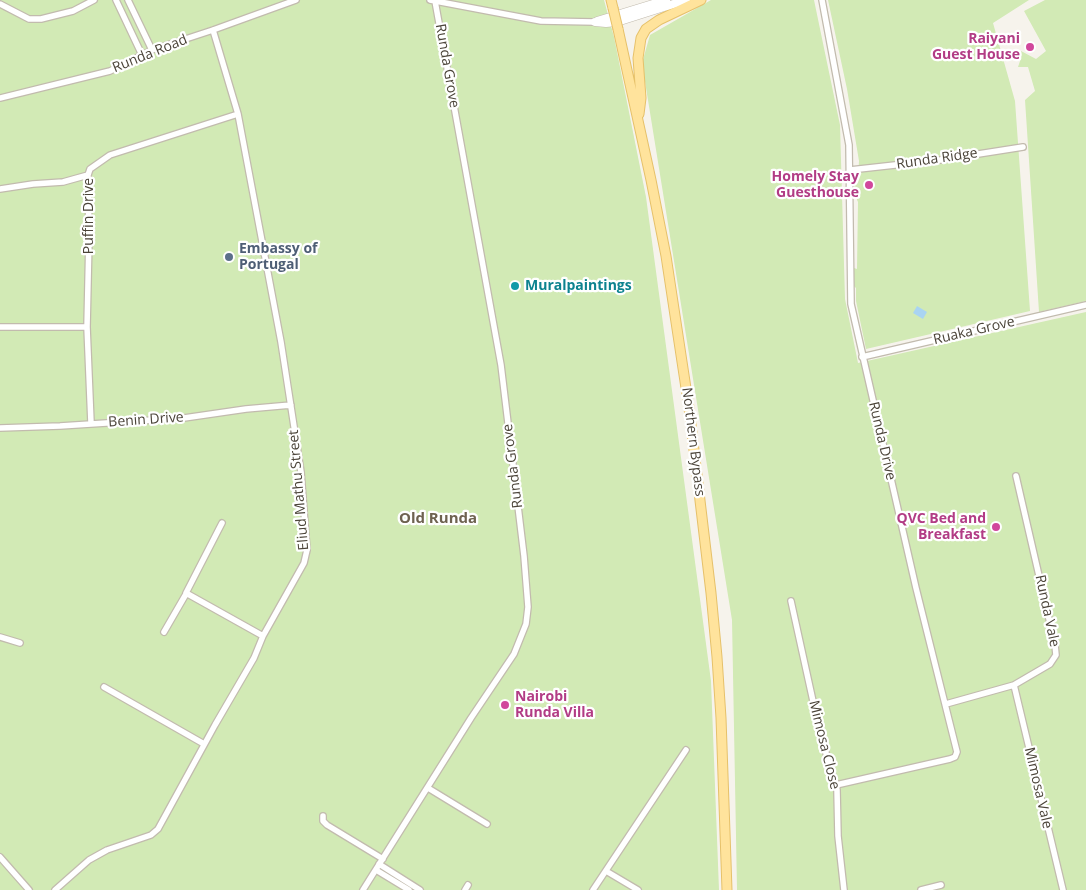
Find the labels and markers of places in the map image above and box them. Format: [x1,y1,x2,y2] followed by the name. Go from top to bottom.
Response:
[932,31,1020,64] place label: Raiyani Guest House
[1024,41,1036,53] marker: Raiyani Guest House
[772,169,859,202] place label: Homely Stay Guesthouse
[863,179,875,191] marker: Homely Stay Guesthouse
[239,241,318,274] place label: Embassy of Portugal
[223,251,235,263] marker: Embassy of Portugal
[525,278,632,294] place label: Muralpaintings
[509,280,521,292] marker: Muralpaintings
[897,511,986,544] place label: QVC Bed and Breakfast
[990,521,1002,533] marker: QVC Bed and Breakfast
[515,689,594,722] place label: Nairobi Runda Villa
[499,699,511,711] marker: Nairobi Runda Villa

